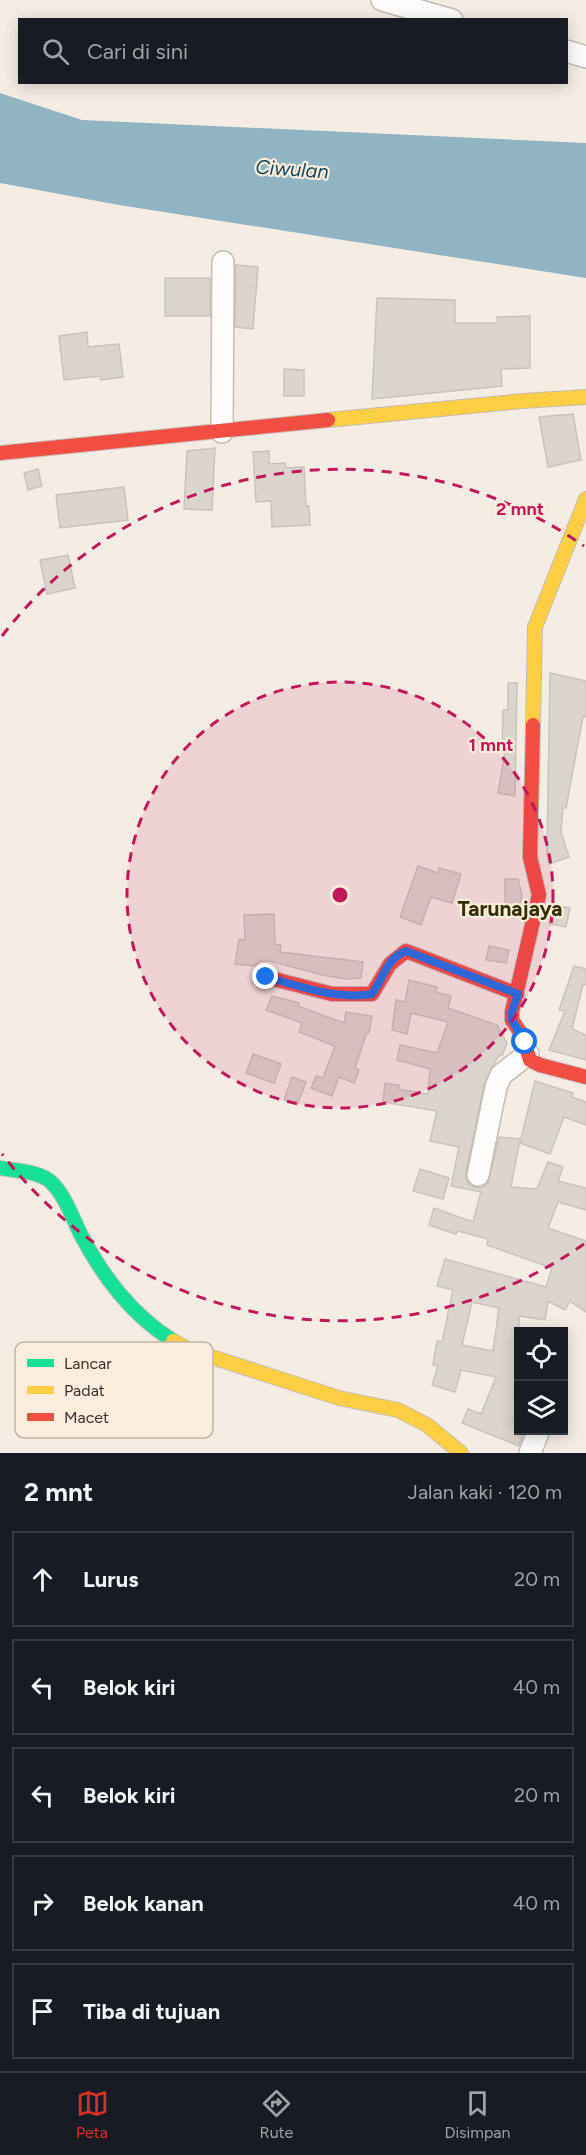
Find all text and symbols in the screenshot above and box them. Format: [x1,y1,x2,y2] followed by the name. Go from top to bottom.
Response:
[18,18,568,84] search box
[39,35,72,68] icon: search
[87,38,188,65] text: Cari di sini
[255,154,329,184] water label: Ciwulan
[496,498,544,520] text: 2 mnt
[468,734,514,756] text: 1 mnt
[330,885,350,905] centre of rings
[457,896,563,921] district label: Tarunajaya
[252,963,278,989] route end
[511,1028,537,1054] route start
[514,1327,568,1435] map controls
[514,1327,568,1381] button: locate
[15,1342,213,1438] legend
[64,1354,112,1373] text: Lancar
[64,1381,105,1400] text: Padat
[514,1381,568,1435] button: layers
[64,1408,109,1427] text: Macet
[24,1476,93,1508] text: 2 mnt
[408,1480,562,1504] text: Jalan kaki · 120 m
[26,1563,59,1596] icon: ahead
[83,1566,138,1593] text: Lurus
[514,1567,560,1591] text: 20 m
[26,1671,59,1704] icon: left
[83,1674,176,1701] text: Belok kiri
[513,1675,560,1699] text: 40 m
[26,1779,59,1812] icon: left
[83,1782,176,1809] text: Belok kiri
[514,1783,560,1807] text: 20 m
[26,1887,59,1920] icon: right
[83,1890,204,1917] text: Belok kanan
[513,1891,560,1915] text: 40 m
[26,1995,59,2028] icon: arrive
[83,1998,220,2025] text: Tiba di tujuan
[76,2087,109,2142] tab: Peta
[260,2087,293,2142] tab: Rute
[444,2087,510,2142] tab: Disimpan

